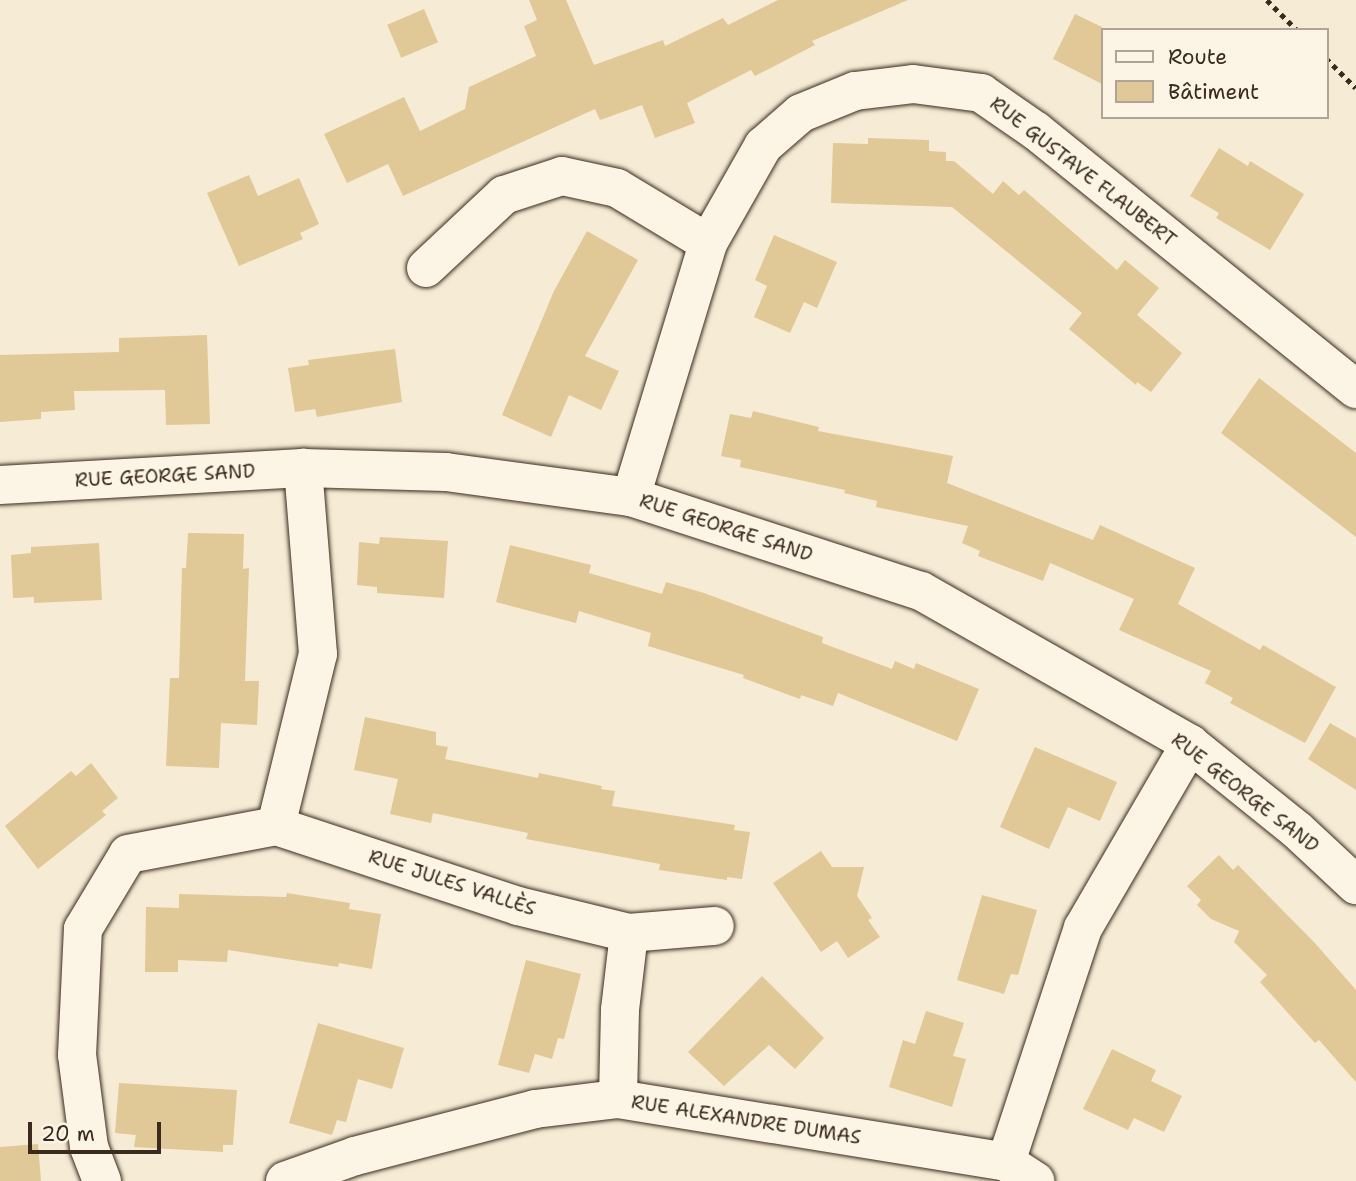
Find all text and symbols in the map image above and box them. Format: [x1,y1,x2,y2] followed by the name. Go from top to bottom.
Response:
[1100,28,1328,119] legend
[1168,43,1227,71] text: Route
[1168,78,1259,106] text: Bâtiment
[985,92,1181,252] street label: RUE GUSTAVE FLAUBERT
[74,460,256,492] street label: RUE GEORGE SAND
[637,489,815,567] street label: RUE GEORGE SAND
[1167,728,1323,858] street label: RUE GEORGE SAND
[366,845,538,921] street label: RUE JULES VALLÈS
[630,1091,862,1149] street label: RUE ALEXANDRE DUMAS
[32,1108,164,1152] scale bar
[41,1120,95,1148] text: 20 m

